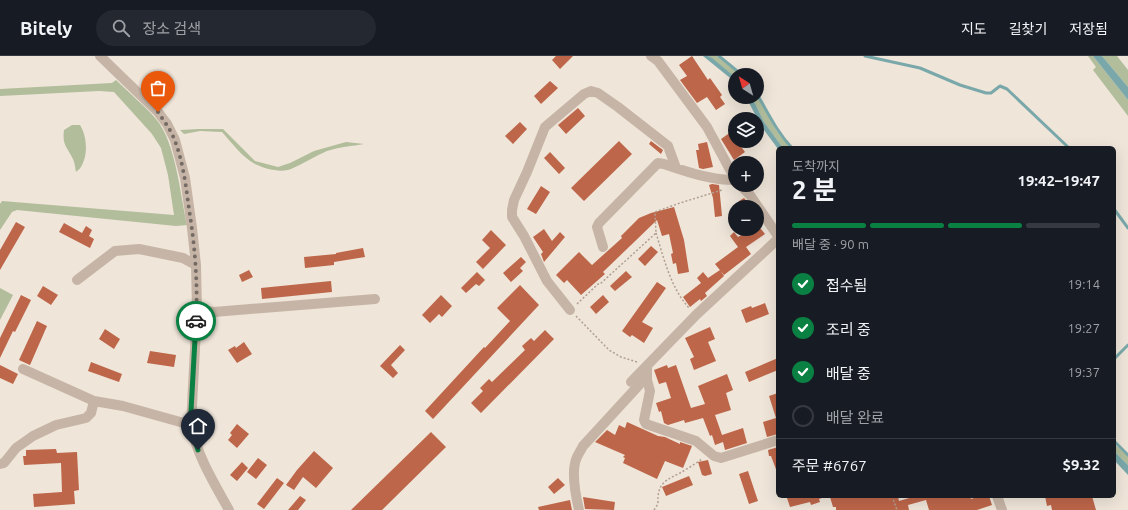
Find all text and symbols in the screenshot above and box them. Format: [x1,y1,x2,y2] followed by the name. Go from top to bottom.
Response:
[96,10,376,46] search box
[20,17,72,39] text: Bitely
[110,17,132,39] icon: search
[142,20,201,37] text: 장소 검색
[961,21,987,37] text: 지도
[1009,21,1047,37] text: 길찾기
[1069,21,1108,37] text: 저장됨
[728,68,764,104] north arrow
[728,68,764,236] map controls
[141,71,175,112] pin
[147,77,169,99] icon: bag
[728,112,764,148] button: layers
[728,156,764,192] button: +
[792,159,840,173] text: 도착까지
[1017,172,1100,189] text: 19:42–19:47
[792,175,837,204] text: 2 분
[728,200,764,236] button: −
[792,237,869,251] text: 배달 중 · 90 m
[792,273,814,295] icon: check
[826,277,867,294] text: 접수됨
[1067,277,1100,291] text: 19:14
[176,301,216,341] courier
[185,310,207,332] icon: car
[792,317,814,339] icon: check
[826,321,871,338] text: 조리 중
[1067,321,1100,335] text: 19:27
[792,361,814,383] icon: check
[826,365,871,382] text: 배달 중
[1067,365,1100,379] text: 19:37
[181,409,215,450] pin
[826,409,885,426] text: 배달 완료
[187,415,209,437] icon: home
[1062,456,1100,473] text: $9.32
[792,457,867,474] text: 주문 #6767

